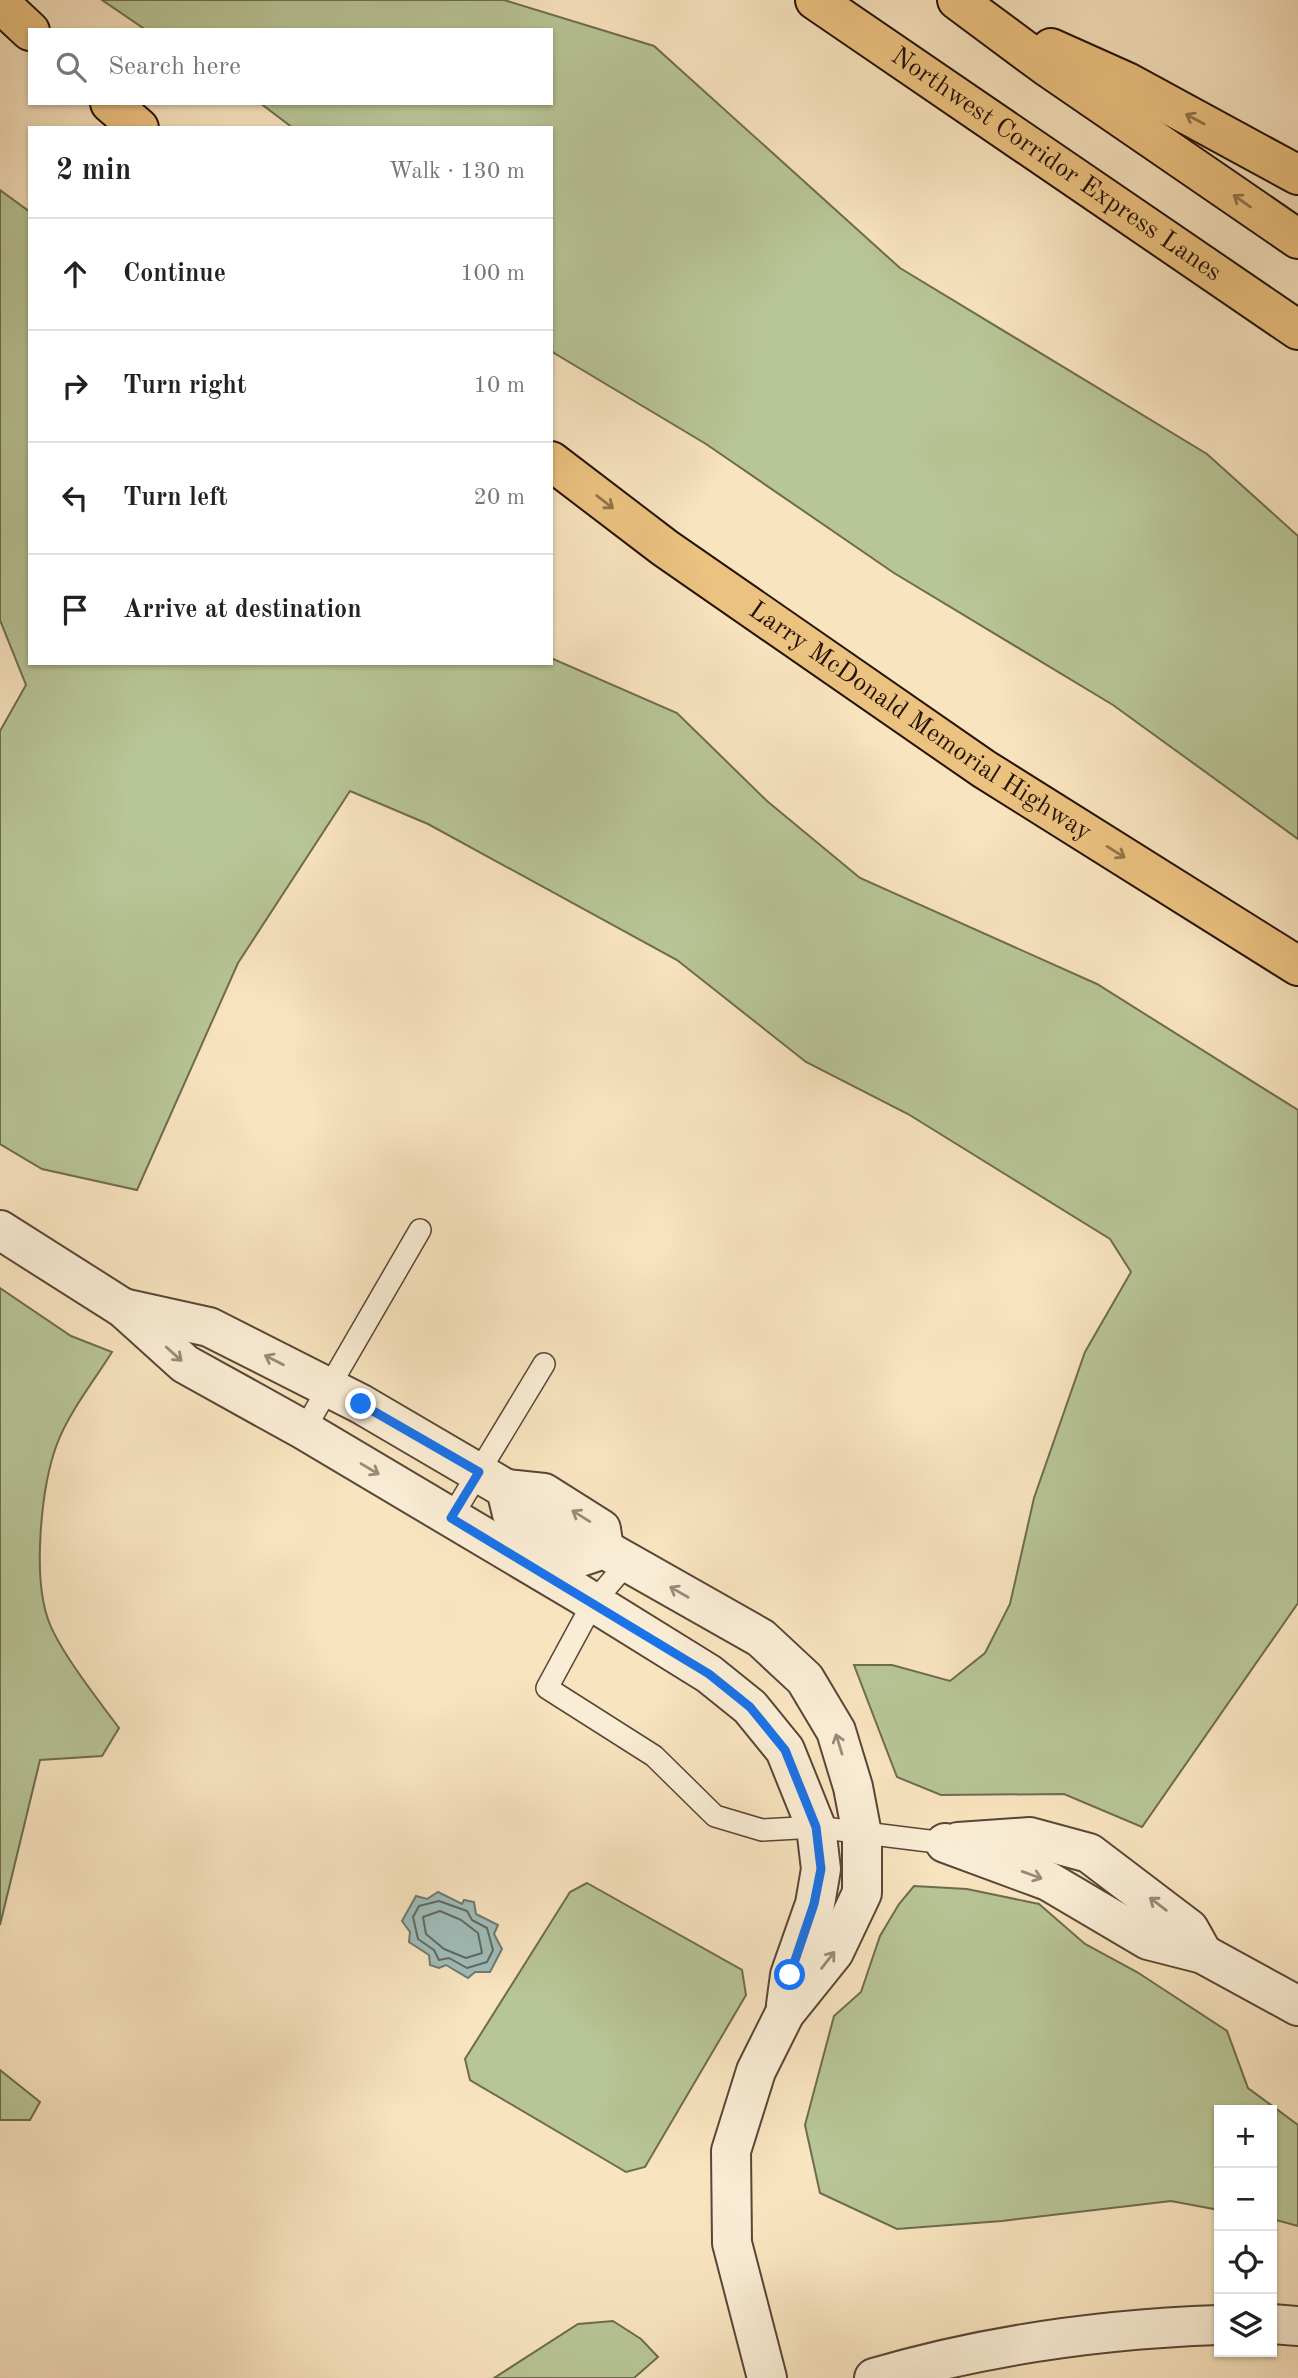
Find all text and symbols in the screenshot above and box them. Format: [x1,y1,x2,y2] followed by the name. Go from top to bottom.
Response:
[28,28,553,105] search box
[886,43,1226,287] street label: Northwest Corridor Express Lanes
[52,48,90,86] icon: search
[108,54,241,80] text: Search here
[1186,111,1206,125] one-way arrow
[56,156,131,186] text: 2 min
[389,160,525,183] text: Walk · 130 m
[1233,194,1252,208] one-way arrow
[56,255,94,293] icon: ahead
[123,261,226,287] text: Continue
[460,262,525,285] text: 100 m
[56,367,94,405] icon: right
[123,373,246,399] text: Turn right
[474,374,525,397] text: 10 m
[56,479,94,517] icon: left
[123,485,228,511] text: Turn left
[474,486,525,509] text: 20 m
[596,495,614,510] one-way arrow
[56,591,94,629] icon: arrive
[123,597,362,623] text: Arrive at destination
[744,597,1096,846] street label: Larry McDonald Memorial Highway
[1106,846,1126,860] one-way arrow
[165,1345,182,1362] one-way arrow
[264,1352,284,1366] one-way arrow
[345,1388,376,1419] route end
[359,1462,379,1476] one-way arrow
[572,1509,592,1523] one-way arrow
[670,1585,690,1599] one-way arrow
[832,1733,845,1755] one-way arrow
[1021,1870,1043,1882] one-way arrow
[1149,1897,1168,1912] one-way arrow
[820,1951,835,1969] one-way arrow
[774,1959,805,1990] route start
[1214,2105,1277,2357] map controls
[1214,2105,1277,2168] button: +
[1214,2168,1277,2231] button: −
[1214,2231,1277,2294] button: locate
[1214,2294,1277,2357] button: layers

